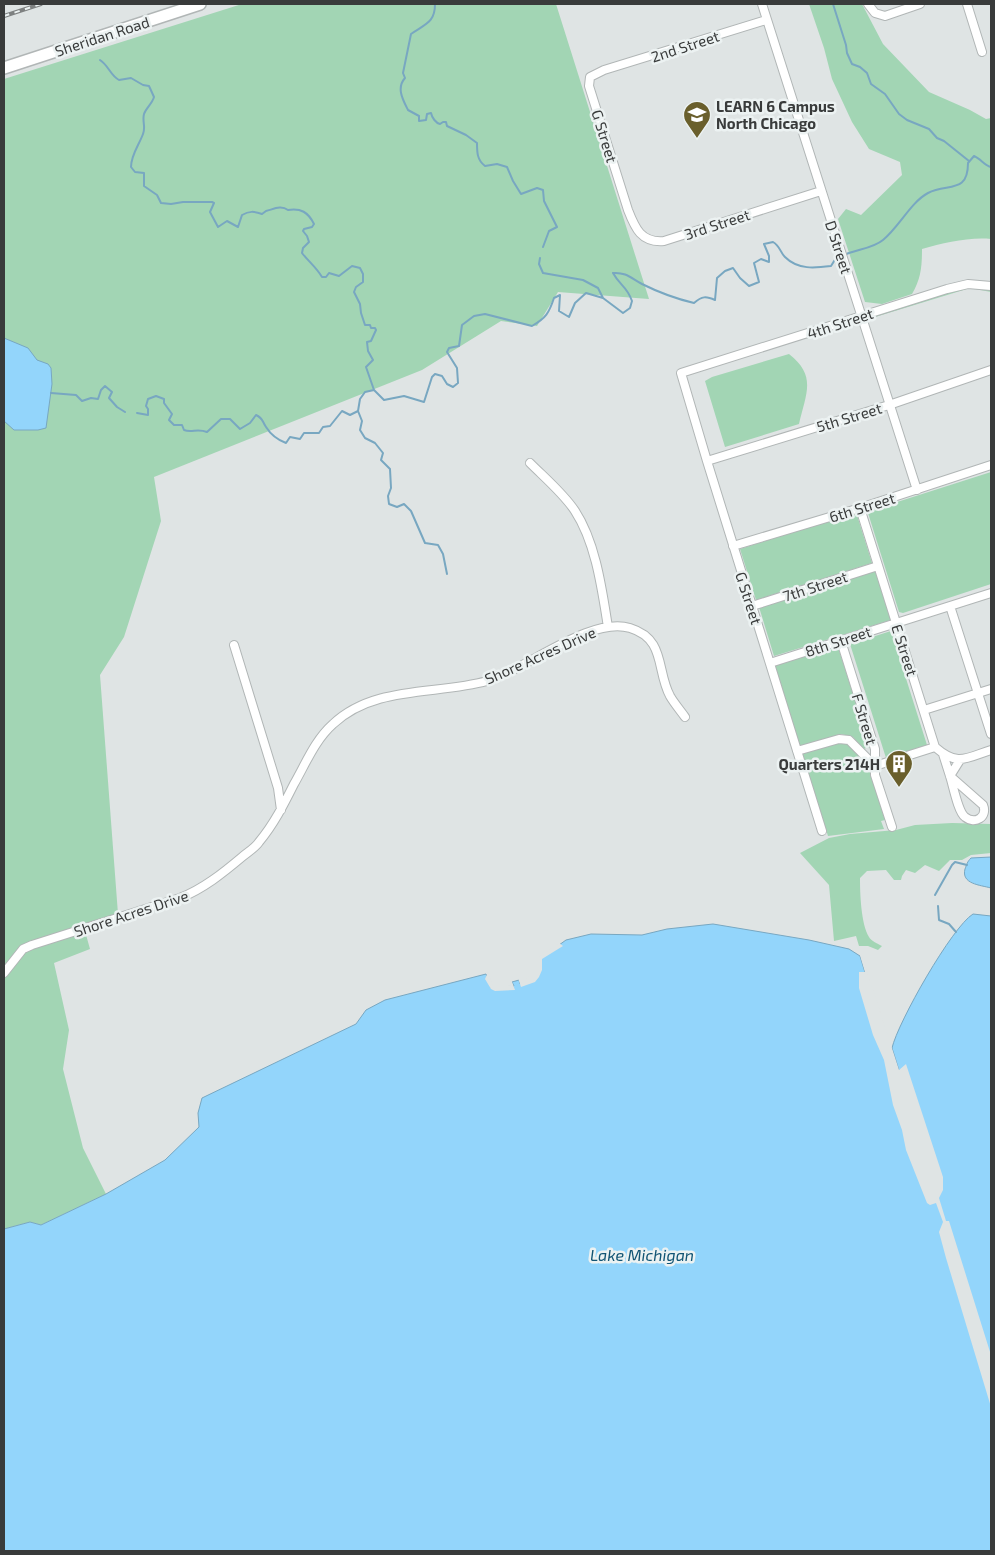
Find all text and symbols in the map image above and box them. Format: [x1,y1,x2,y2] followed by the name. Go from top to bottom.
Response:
[52,12,152,60] street label: Sheridan Road
[649,26,722,65] street label: 2nd Street
[716,97,835,132] place label: LEARN 6 Campus North Chicago
[682,100,712,139] school or university icon: LEARN 6 Campus North Chicago
[588,107,622,165] street label: G Street
[682,205,752,243] street label: 3rd Street
[822,218,856,276] street label: D Street
[805,304,876,342] street label: 4th Street
[814,398,884,435] street label: 5th Street
[827,488,897,526] street label: 6th Street
[780,567,850,605] street label: 7th Street
[732,569,766,627] street label: G Street
[482,622,598,688] street label: Shore Acres Drive
[803,622,874,660] street label: 8th Street
[888,622,922,678] street label: E Street
[849,691,881,747] street label: F Street
[884,749,914,788] building icon: Quarters 214H
[778,755,880,774] place label: Quarters 214H
[71,886,191,940] street label: Shore Acres Drive
[590,1245,694,1264] water label: Lake Michigan

